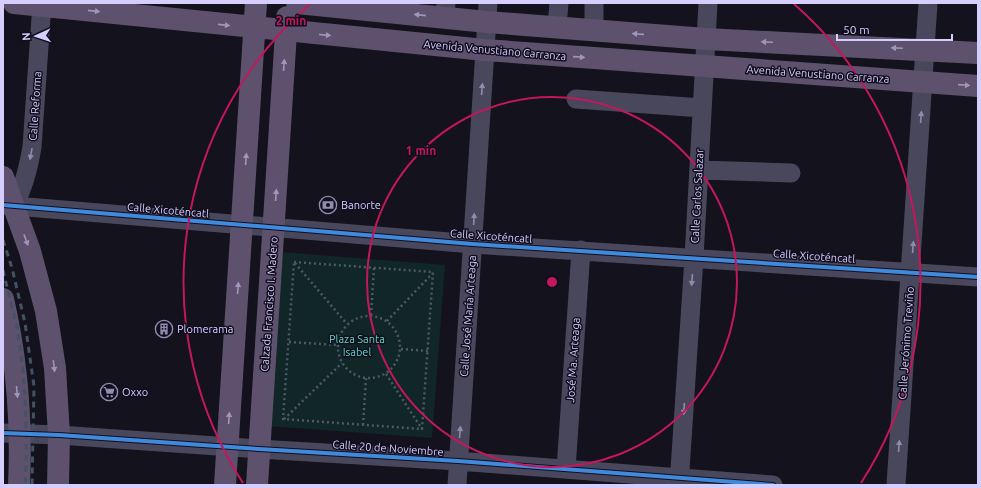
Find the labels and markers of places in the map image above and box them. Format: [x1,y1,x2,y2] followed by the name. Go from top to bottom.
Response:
[318,195,338,215] bank icon: Banorte
[341,199,381,211] place label: Banorte
[545,275,559,289] centre of rings
[154,319,174,339] building icon: Plomerama
[177,323,233,335] place label: Plomerama
[99,382,119,402] supermarket icon: Oxxo
[122,386,148,398] place label: Oxxo

